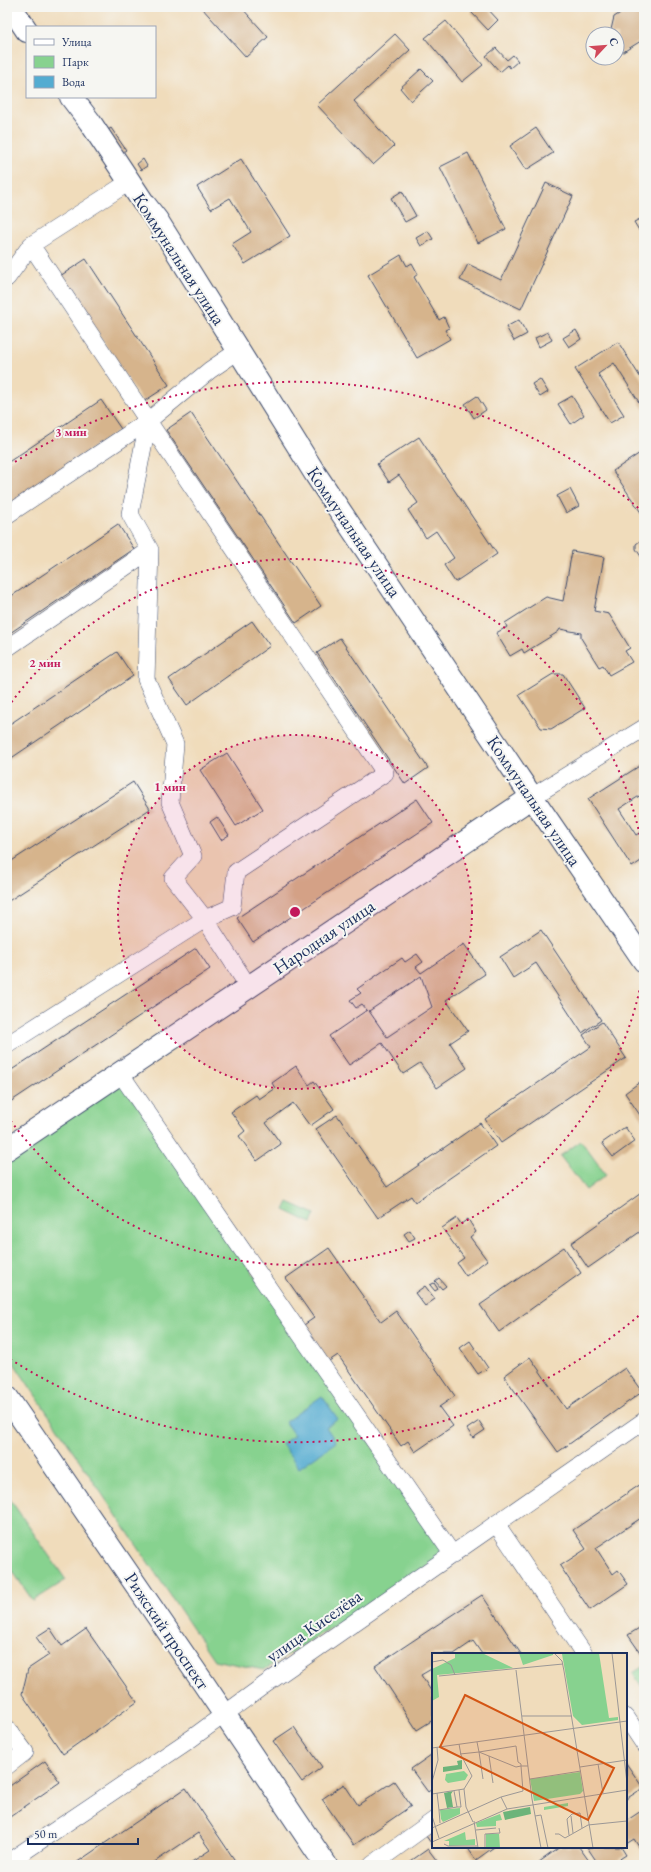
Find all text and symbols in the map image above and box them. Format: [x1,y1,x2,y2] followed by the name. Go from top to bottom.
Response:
[26,26,156,98] legend
[585,26,625,66] north arrow
[61,34,92,50] text: Улица
[606,35,622,48] text: С
[62,54,89,70] text: Парк
[62,74,85,90] text: Вода
[128,188,231,330] street label: Коммунальная улица
[55,424,87,440] text: 3 мин
[302,462,407,602] street label: Коммунальная улица
[29,655,61,671] text: 2 мин
[482,731,587,871] street label: Коммунальная улица
[154,779,186,795] text: 1 мин
[268,894,380,979] street label: Народная улица
[288,905,302,919] centre of rings
[120,1568,215,1694] street label: Рижский проспект
[261,1584,367,1667] street label: улица Киселёва
[432,1653,627,1848] inset map
[28,1820,138,1846] scale bar
[34,1826,58,1842] text: 50 m

